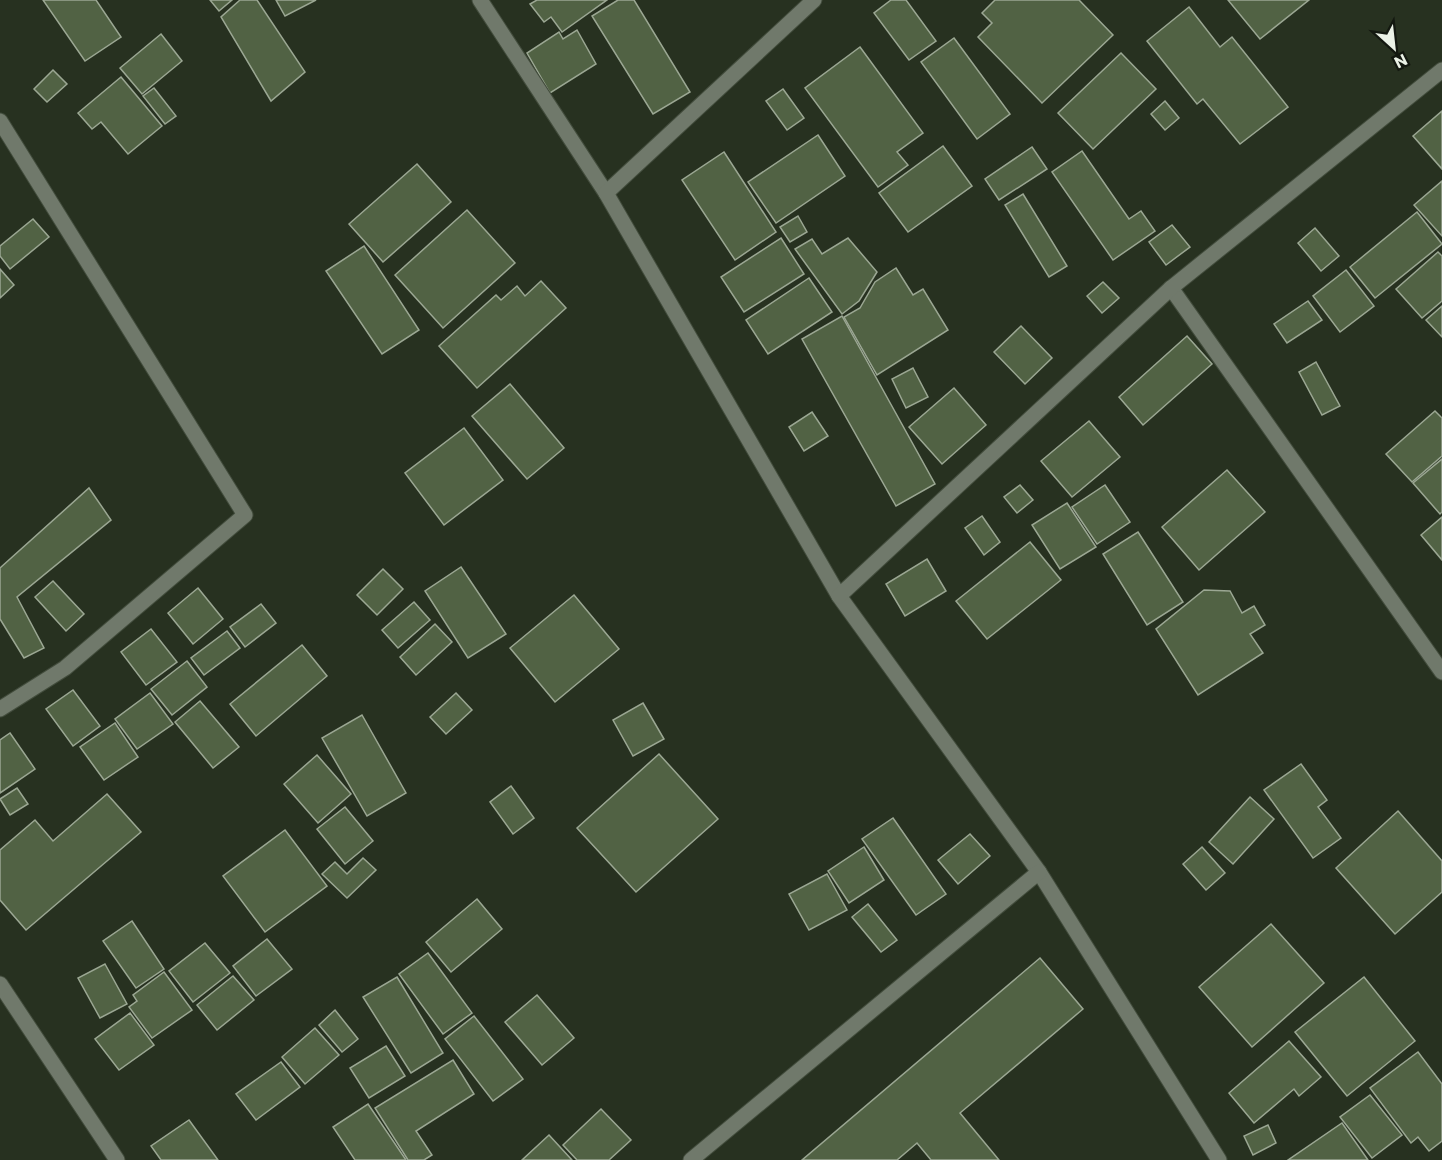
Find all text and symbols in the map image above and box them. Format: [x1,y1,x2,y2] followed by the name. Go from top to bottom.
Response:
[1364,18,1424,78] north arrow
[1391,51,1411,73] text: N

